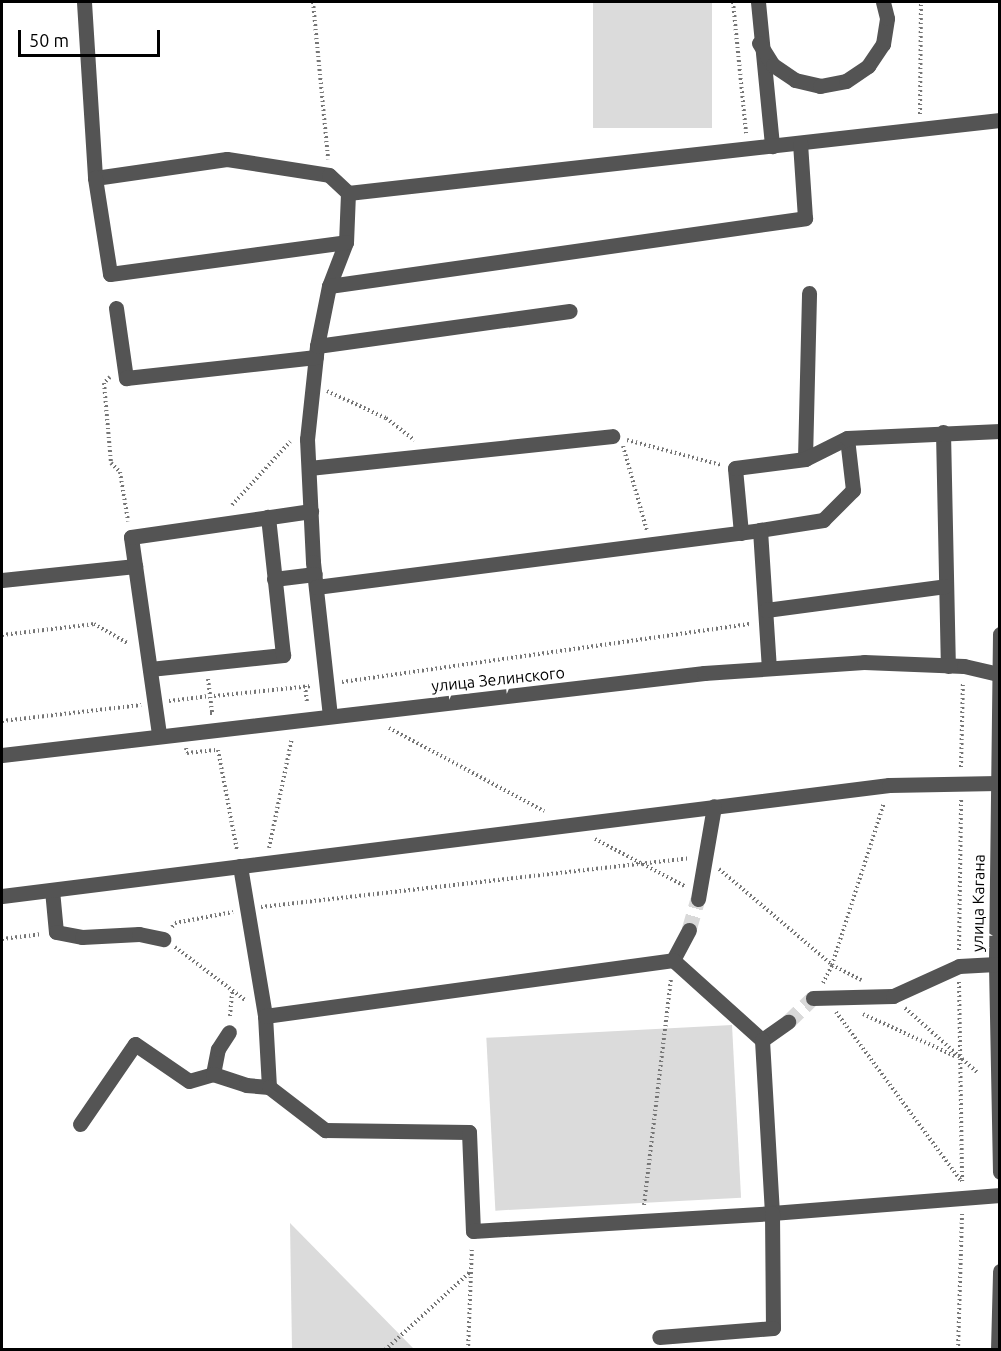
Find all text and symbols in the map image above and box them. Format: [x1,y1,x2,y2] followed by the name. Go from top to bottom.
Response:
[21,18,164,56] scale bar
[29,30,69,50] text: 50 m
[430,662,566,696] street label: улица Зелинского
[968,854,988,952] street label: улица Кагана

